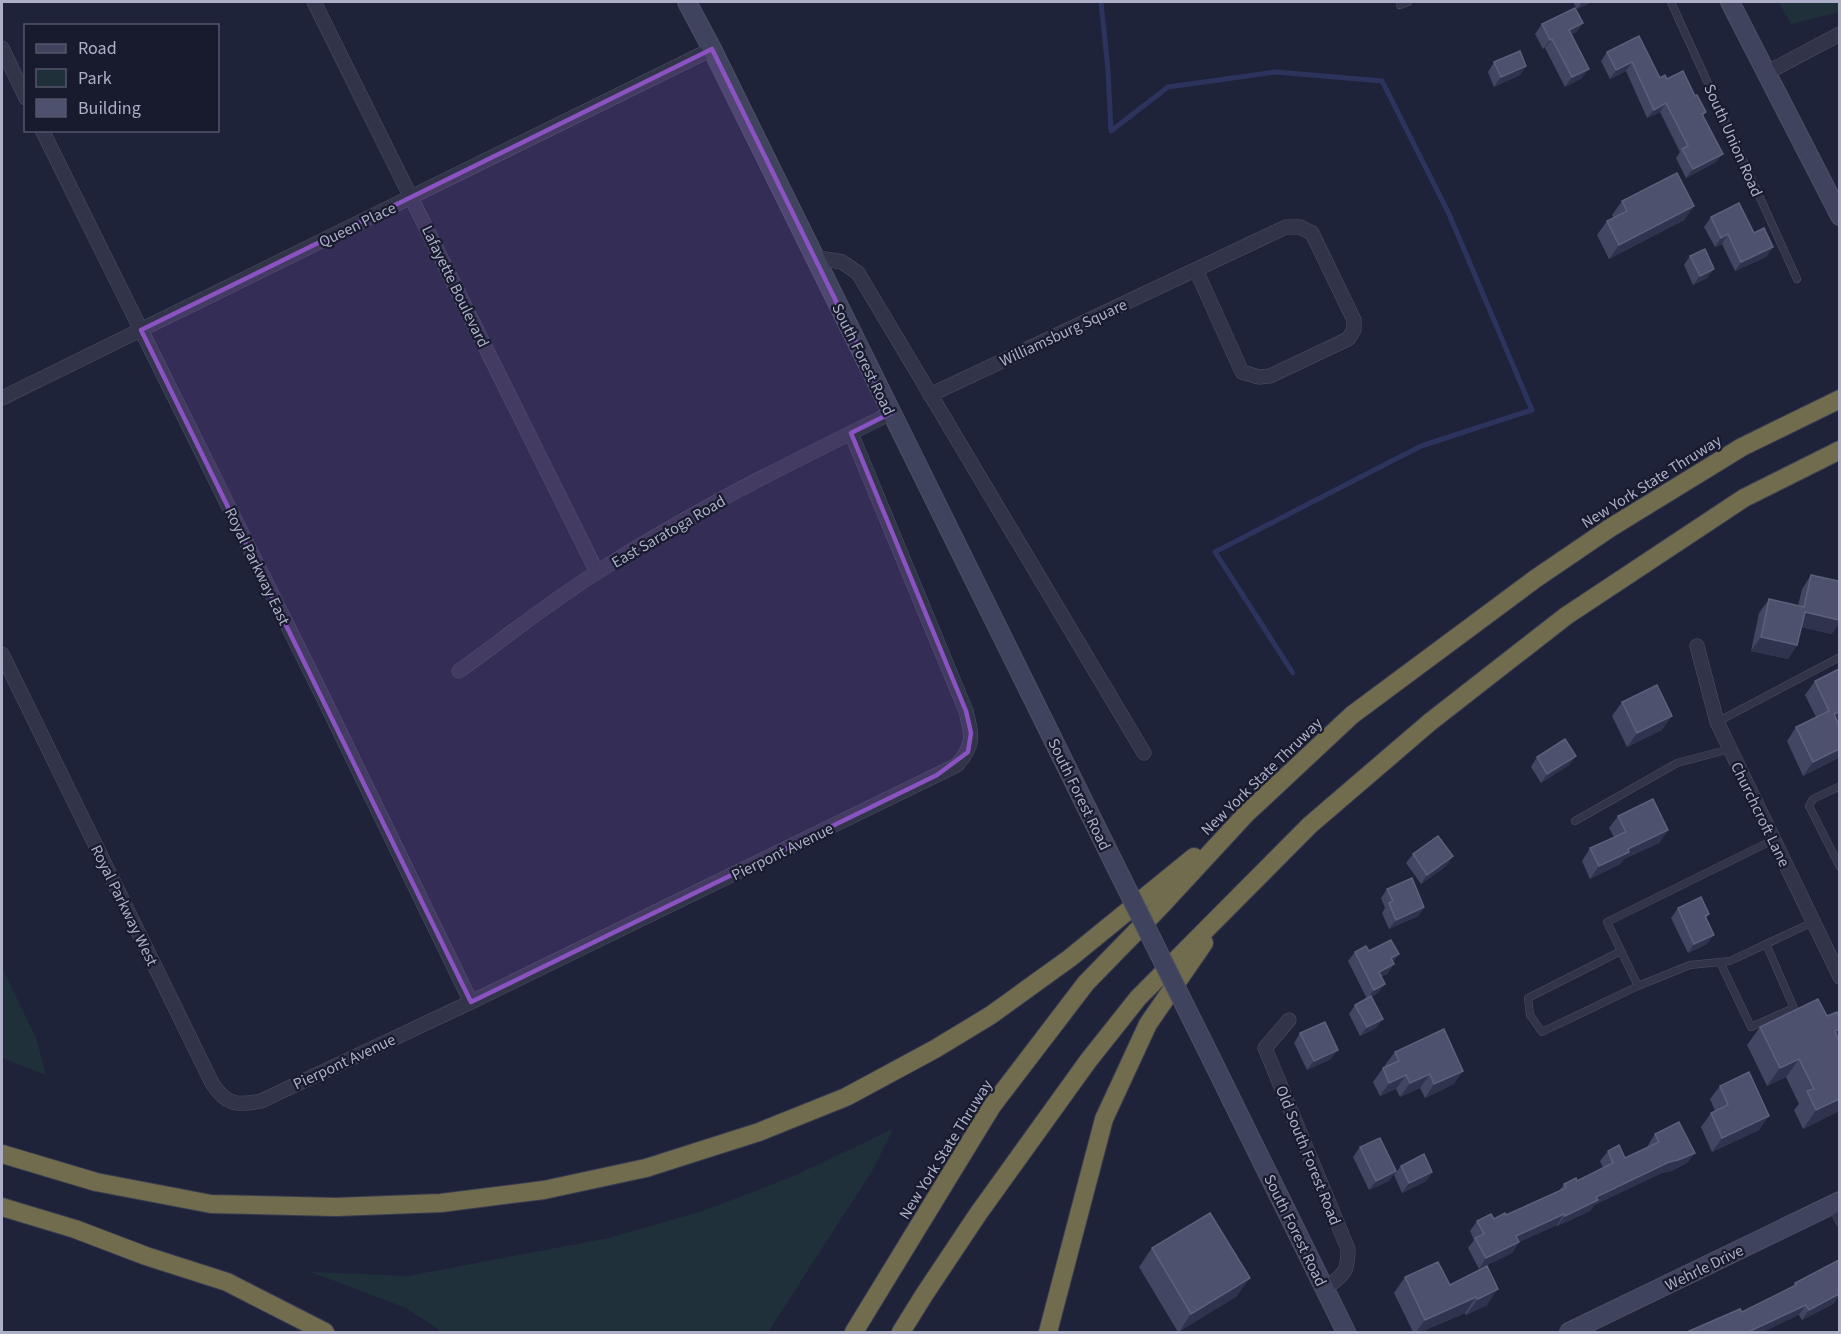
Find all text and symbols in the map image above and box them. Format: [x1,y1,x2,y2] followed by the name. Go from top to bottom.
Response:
[24,24,219,132] legend
[78,36,117,61] text: Road
[78,66,112,91] text: Park
[1698,81,1768,200] street label: South Union Road
[78,96,141,121] text: Building
[315,197,400,253] street label: Queen Place
[416,222,494,351] street label: Lafayette Boulevard
[996,294,1131,372] street label: Williamsburg Square
[826,300,900,419] street label: South Forest Road
[1577,430,1726,534] street label: New York State Thruway
[607,490,730,573] street label: East Saratoga Road
[219,504,295,629] street label: Royal Parkway East
[1196,712,1328,841] street label: New York State Thruway
[1042,735,1116,854] street label: South Forest Road
[1725,758,1795,871] street label: Churchcroft Lane
[728,818,837,886] street label: Pierpont Avenue
[85,841,163,970] street label: Royal Parkway West
[290,1029,399,1095] street label: Pierpont Avenue
[894,1075,998,1224] street label: New York State Thruway
[1270,1082,1346,1229] street label: Old South Forest Road
[1258,1171,1332,1290] street label: South Forest Road
[1662,1239,1747,1296] street label: Wehrle Drive

